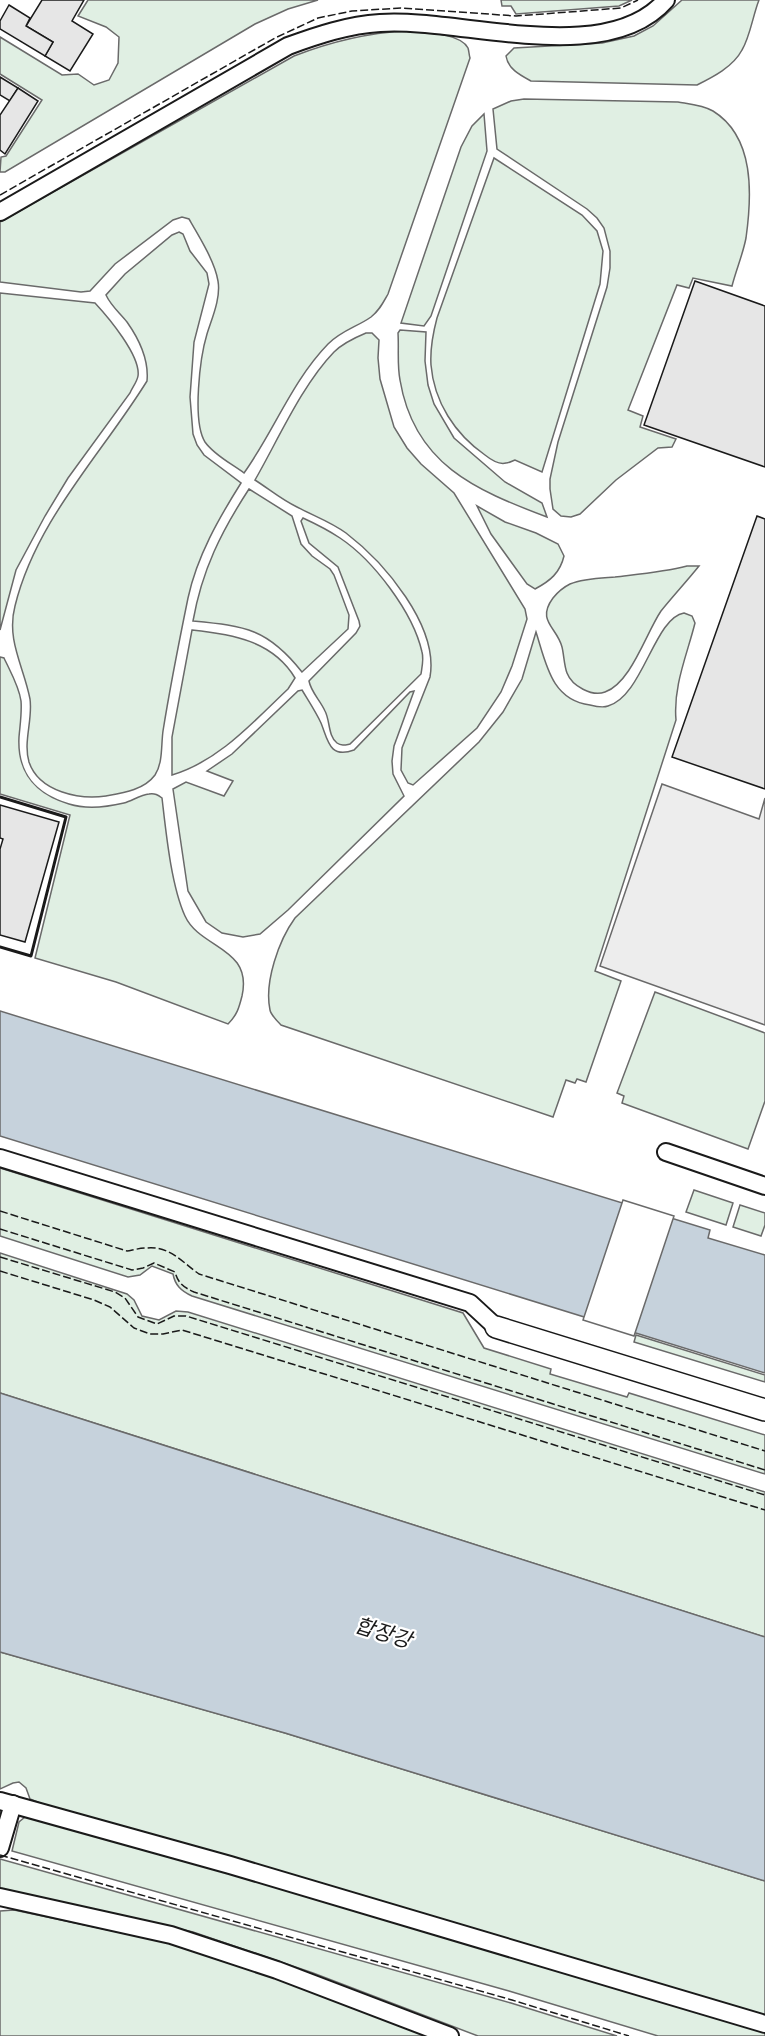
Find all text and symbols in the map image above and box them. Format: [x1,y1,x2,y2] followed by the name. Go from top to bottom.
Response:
[351,1610,418,1655] water label: 합장강

